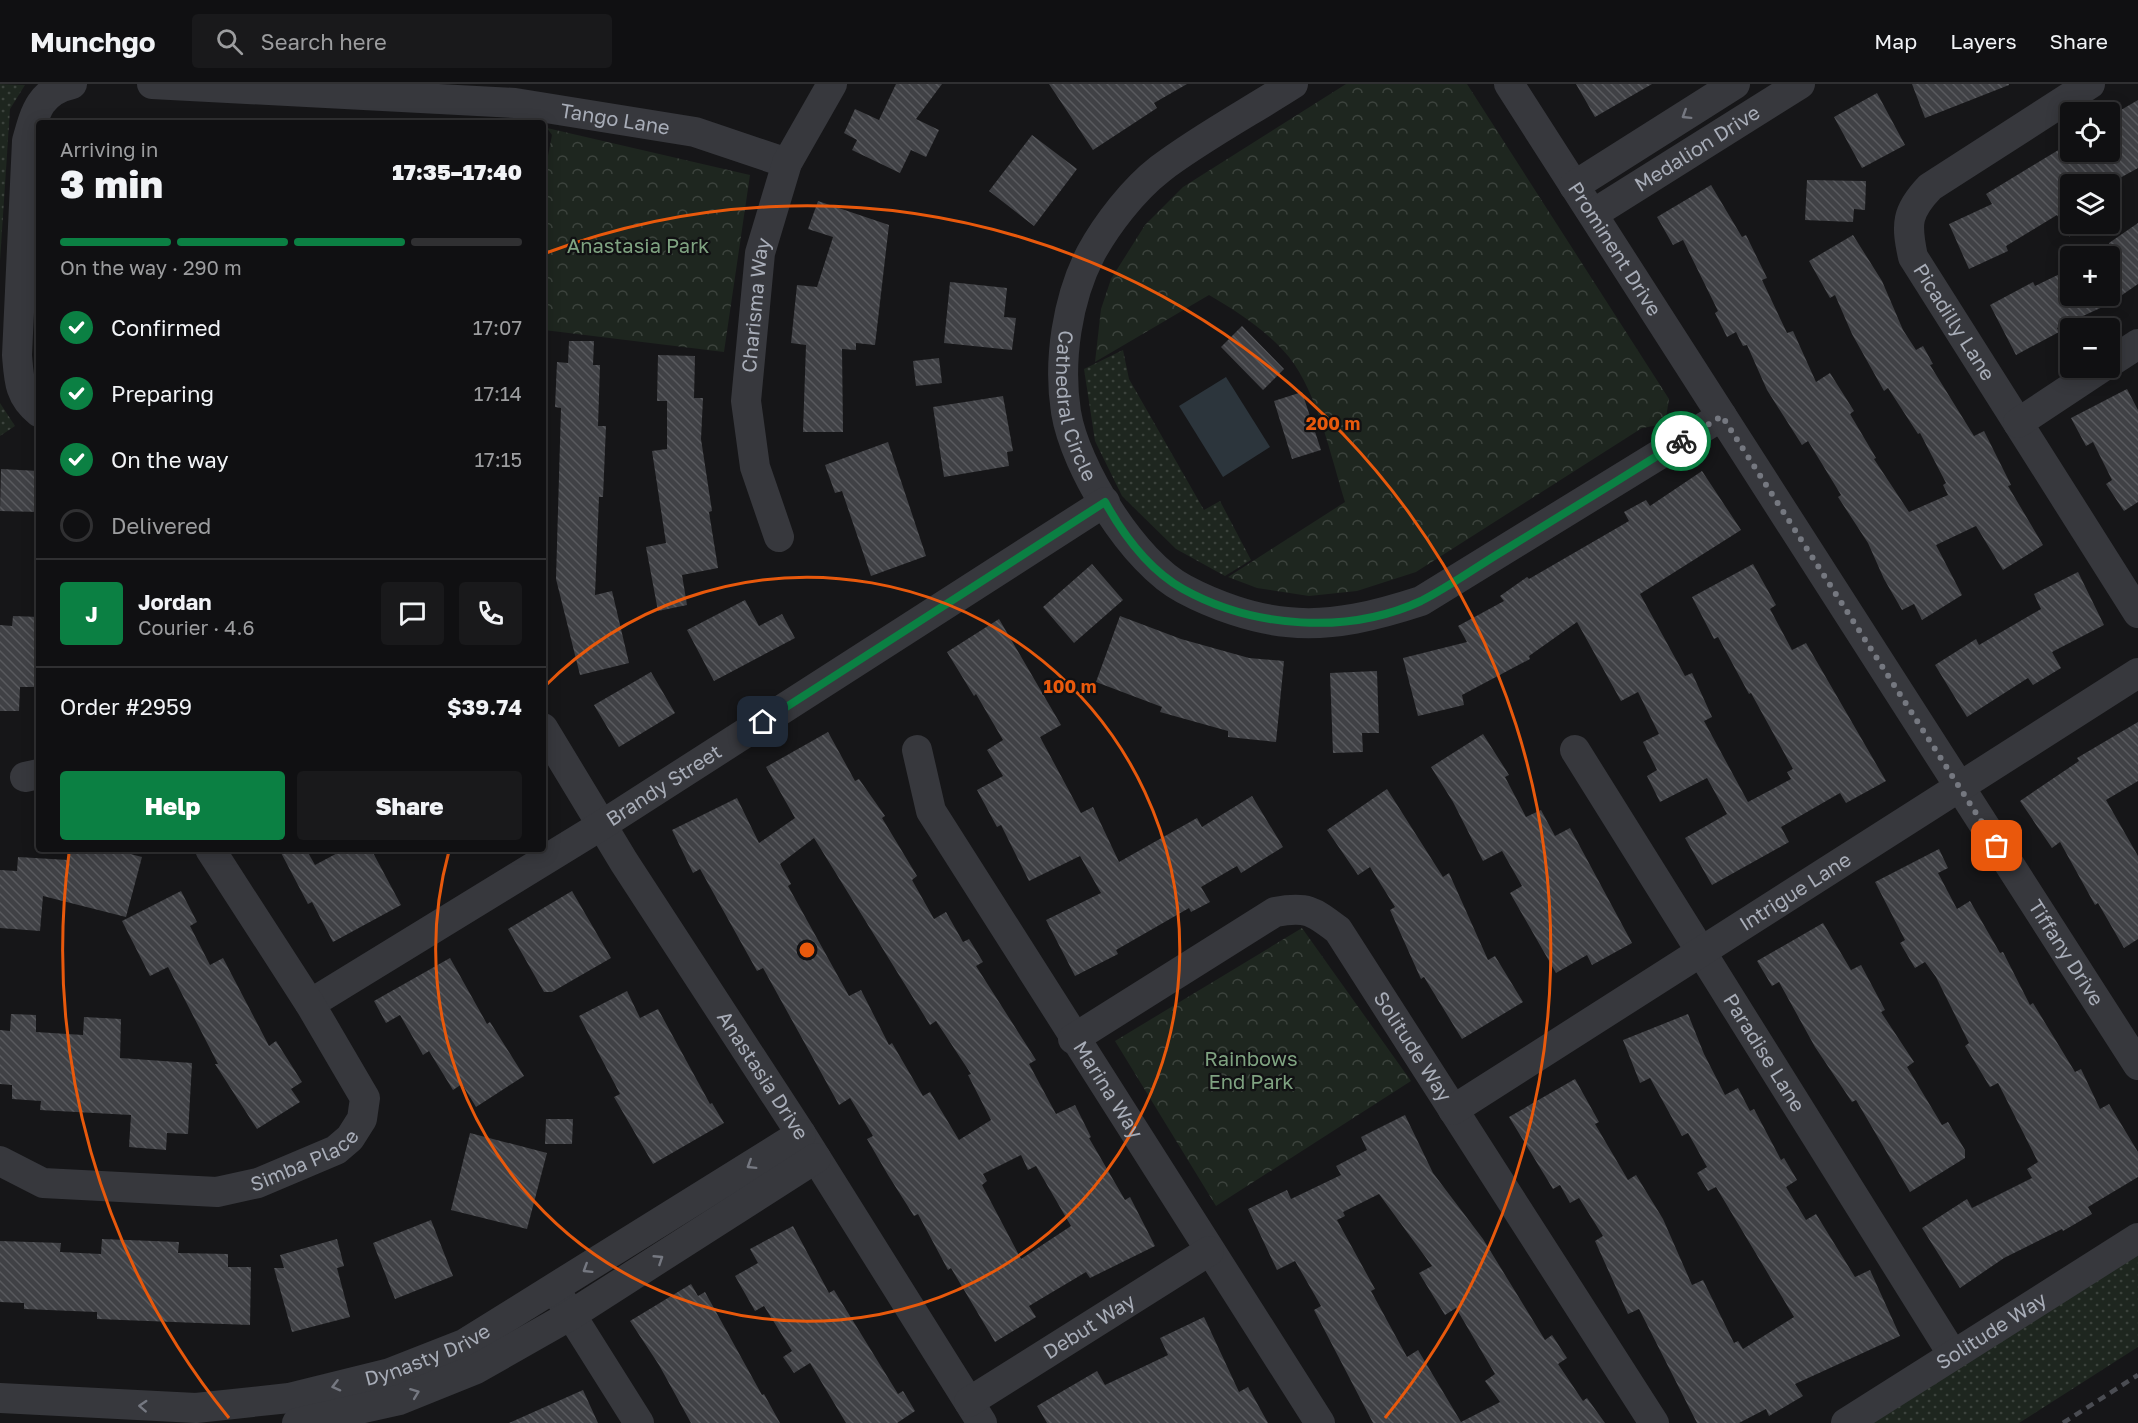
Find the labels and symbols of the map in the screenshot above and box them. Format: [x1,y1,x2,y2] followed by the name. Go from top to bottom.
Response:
[559,98,672,139] street label: Tango Lane
[1630,100,1764,196] street label: Medalion Drive
[1682,108,1692,120] one-way arrow
[1564,177,1667,320] street label: Prominent Drive
[567,233,709,257] park label: Anastasia Park
[736,234,775,374] street label: Charisma Way
[1909,259,2001,385] street label: Picadilly Lane
[1052,329,1103,485] street label: Cathedral Circle
[1651,411,1711,471] courier
[1306,412,1360,434] text: 200 m
[1044,675,1096,697] text: 100 m
[737,696,788,747] pin
[601,739,725,830] street label: Brandy Street
[1971,820,2022,871] pin
[1735,846,1855,935] street label: Intrigue Lane
[2024,895,2110,1010] street label: Tiffany Drive
[797,940,817,960] centre of rings
[1369,987,1458,1106] street label: Solitude Way
[1719,989,1811,1116] street label: Paradise Lane
[713,1006,814,1144] street label: Anastasia Drive
[1069,1036,1149,1143] street label: Marina Way
[1204,1046,1298,1093] park label: Rainbows End Park
[248,1125,363,1195] street label: Simba Place
[747,1158,758,1169] one-way arrow
[652,1255,663,1266] one-way arrow
[582,1262,593,1273] one-way arrow
[1931,1286,2050,1374] street label: Solitude Way
[1038,1288,1139,1363] street label: Debut Way
[362,1318,494,1390] street label: Dynasty Drive
[331,1379,341,1392] one-way arrow
[409,1388,420,1400] one-way arrow
[138,1399,147,1412] one-way arrow

